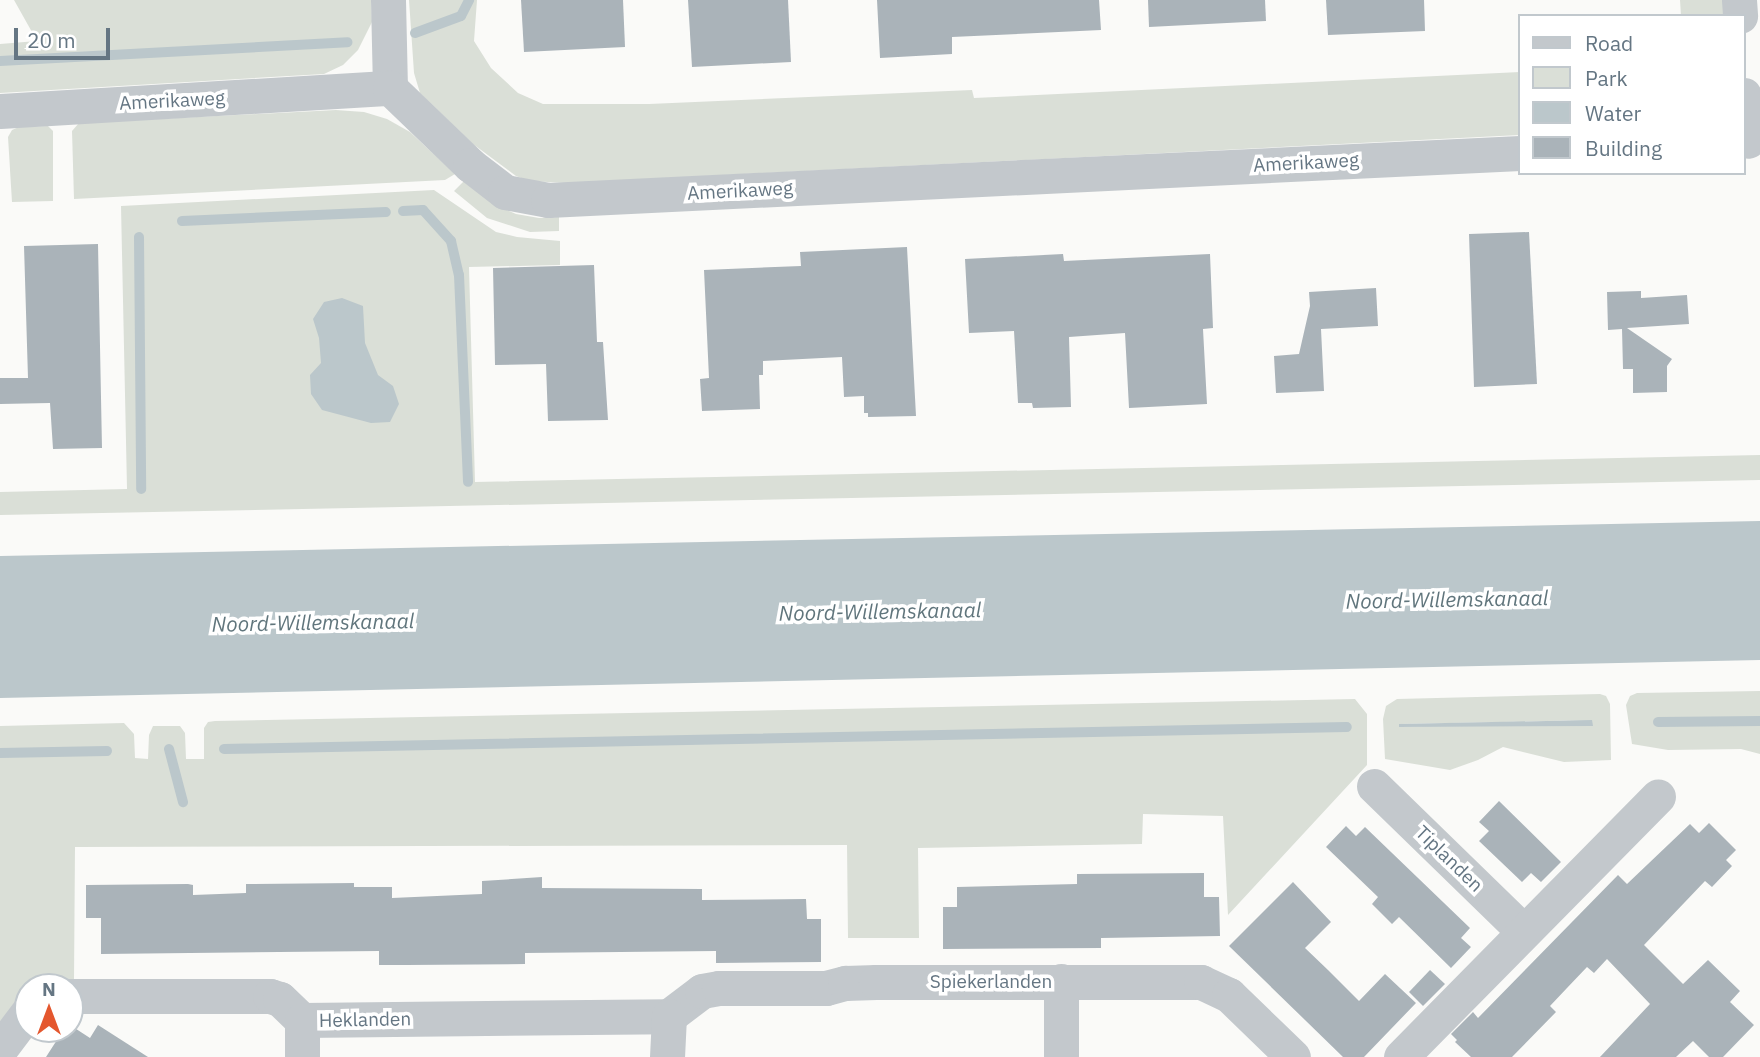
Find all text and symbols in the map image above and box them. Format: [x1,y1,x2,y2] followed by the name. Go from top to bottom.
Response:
[18,14,114,58] scale bar
[1518,14,1746,175] legend
[27,26,76,54] text: 20 m
[1585,29,1633,57] text: Road
[1585,64,1628,92] text: Park
[119,87,225,115] street label: Amerikaweg
[1585,99,1641,127] text: Water
[1585,134,1662,162] text: Building
[1253,149,1359,177] street label: Amerikaweg
[687,177,793,205] street label: Amerikaweg
[1346,585,1548,613] water label: Noord-Willemskanaal
[779,597,981,625] water label: Noord-Willemskanaal
[212,608,414,636] water label: Noord-Willemskanaal
[1411,821,1487,897] street label: Tiplanden
[930,971,1052,993] street label: Spiekerlanden
[14,973,84,1043] north arrow
[42,977,56,1001] text: N
[319,1008,411,1032] street label: Heklanden

